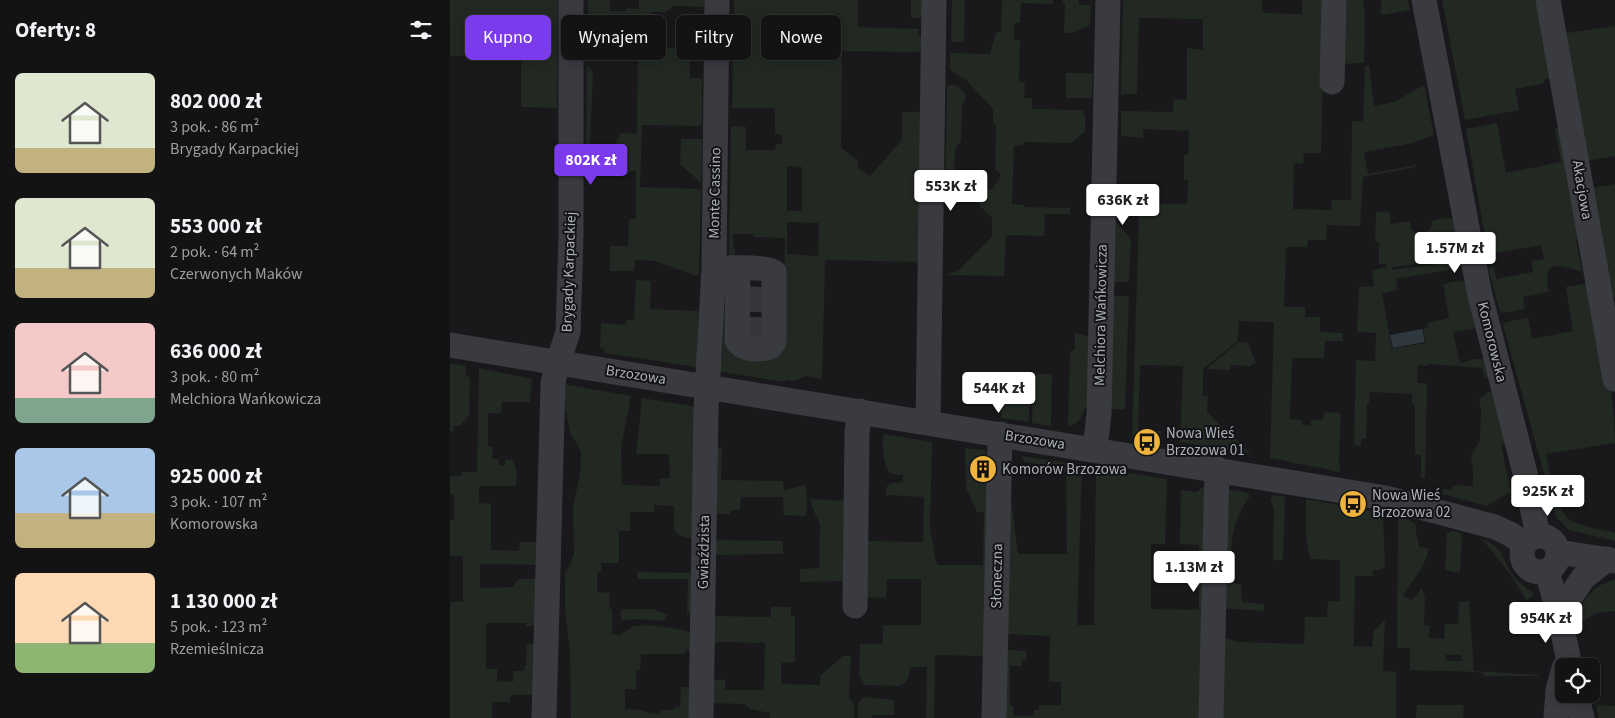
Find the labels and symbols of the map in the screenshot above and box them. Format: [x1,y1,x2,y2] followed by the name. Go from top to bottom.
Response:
[545,144,637,186] pin: 802K zł
[704,147,726,239] street label: Monte Cassino
[1566,159,1598,221] street label: Akacjowa
[905,170,997,212] pin: 553K zł
[1077,184,1169,226] pin: 636K zł
[556,211,582,333] street label: Brygady Karpackiej
[1403,232,1507,274] pin: 1.57M zł
[1089,244,1113,386] street label: Melchiora Wańkowicza
[1472,300,1512,384] street label: Komorowska
[604,360,668,390] street label: Brzozowa
[953,372,1045,414] pin: 544K zł
[1166,423,1245,461] place label: Nowa Wieś Brzozowa 01
[1003,425,1067,455] street label: Brzozowa
[1132,427,1162,457] bus stop icon: Nowa Wieś Brzozowa 01
[968,454,998,484] building icon: Komorów Brzozowa
[1002,459,1127,480] place label: Komorów Brzozowa
[1502,474,1594,517] pin: 925K zł
[1372,485,1451,523] place label: Nowa Wieś Brzozowa 02
[1338,489,1368,519] bus stop icon: Nowa Wieś Brzozowa 02
[693,515,715,589] street label: Gwiaździsta
[986,543,1008,609] street label: Słoneczna
[1142,550,1246,593] pin: 1.13M zł
[1500,602,1592,644] pin: 954K zł

